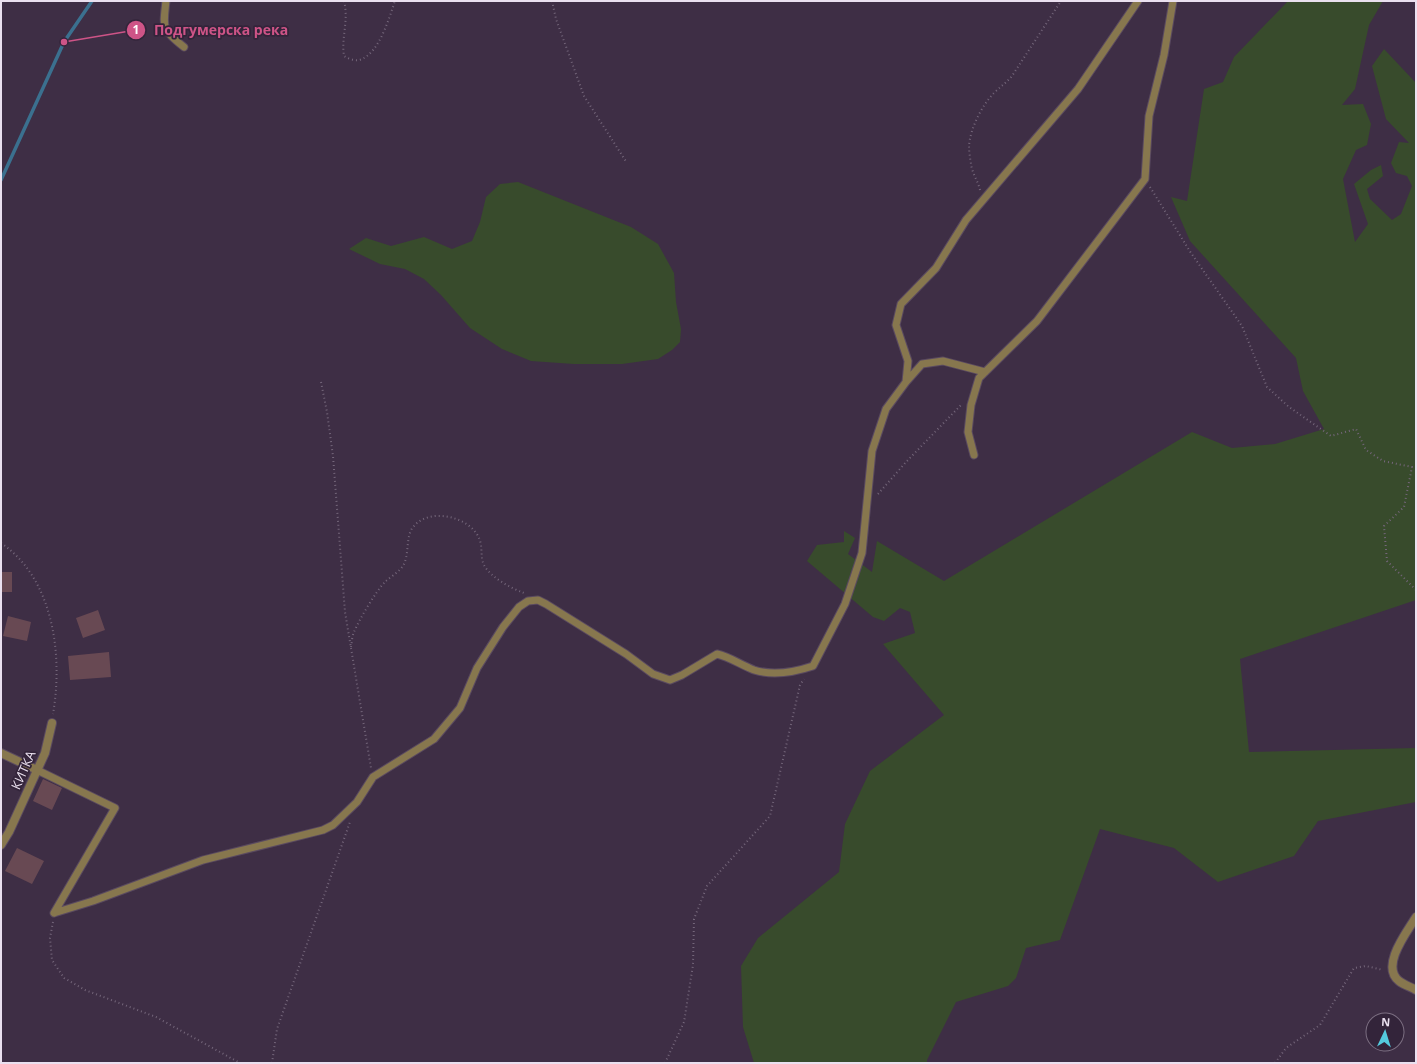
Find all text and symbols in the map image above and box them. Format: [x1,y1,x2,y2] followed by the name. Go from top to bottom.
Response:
[126,17,296,43] callout: Подгумерска река
[154,20,288,39] text: Подгумерска река
[133,21,139,38] text: 1
[6,747,40,792] street label: КИТКА
[1365,1012,1405,1052] north arrow
[1381,1014,1391,1029] text: N

